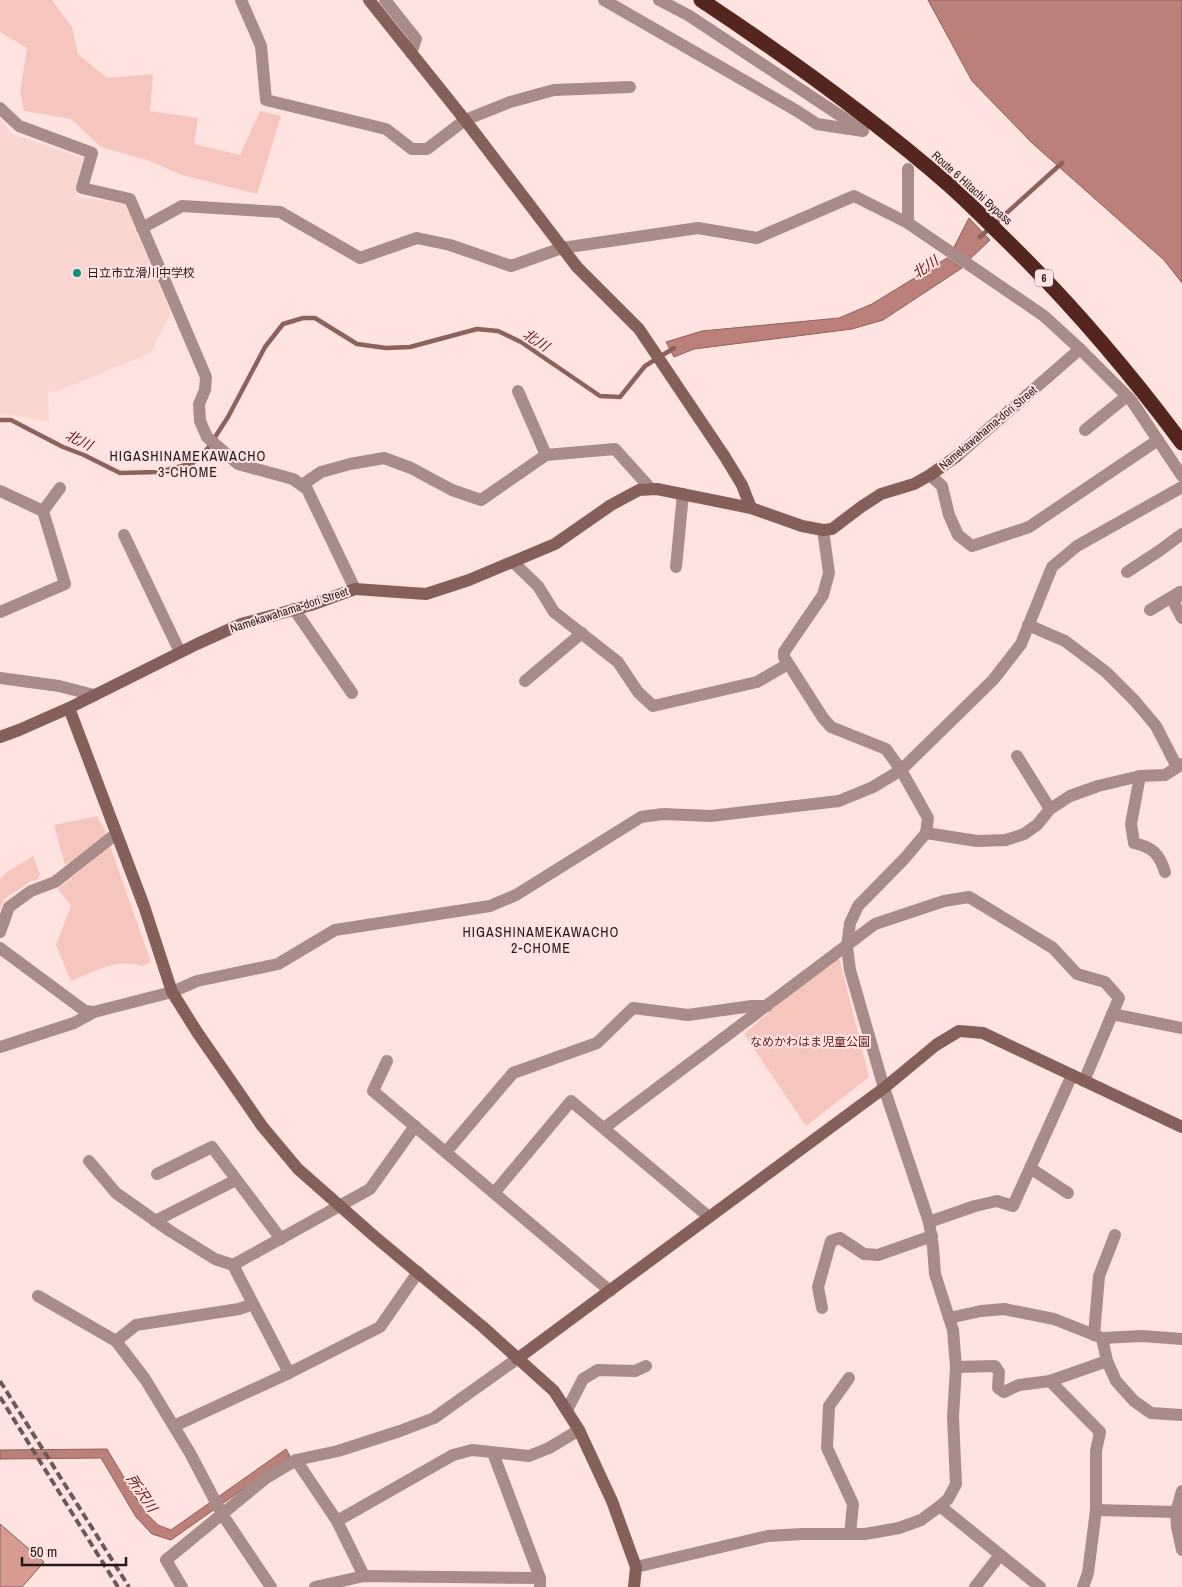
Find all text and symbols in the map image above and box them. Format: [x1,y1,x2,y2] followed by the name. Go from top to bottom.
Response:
[928,147,1016,229] street label: Route 6 Hitachi Bypass
[908,251,943,282] water label: 北川
[87,265,195,281] place label: 日立市立滑川中学校
[71,267,83,279] marker: 日立市立滑川中学校
[1035,270,1053,286] road number: 6
[519,325,554,356] water label: 北川
[936,382,1040,474] street label: Namekawahama-dori Street
[62,426,97,455] water label: 北川
[110,447,266,481] district label: HIGASHINAMEKAWACHO 3-CHOME
[228,583,350,637] street label: Namekawahama-dori Street
[463,923,619,957] district label: HIGASHINAMEKAWACHO 2-CHOME
[750,1034,870,1050] park label: なめかわはま児童公園
[123,1471,162,1517] water label: 所沢川
[22,1534,126,1566] scale bar
[30,1541,57,1562] text: 50 m

